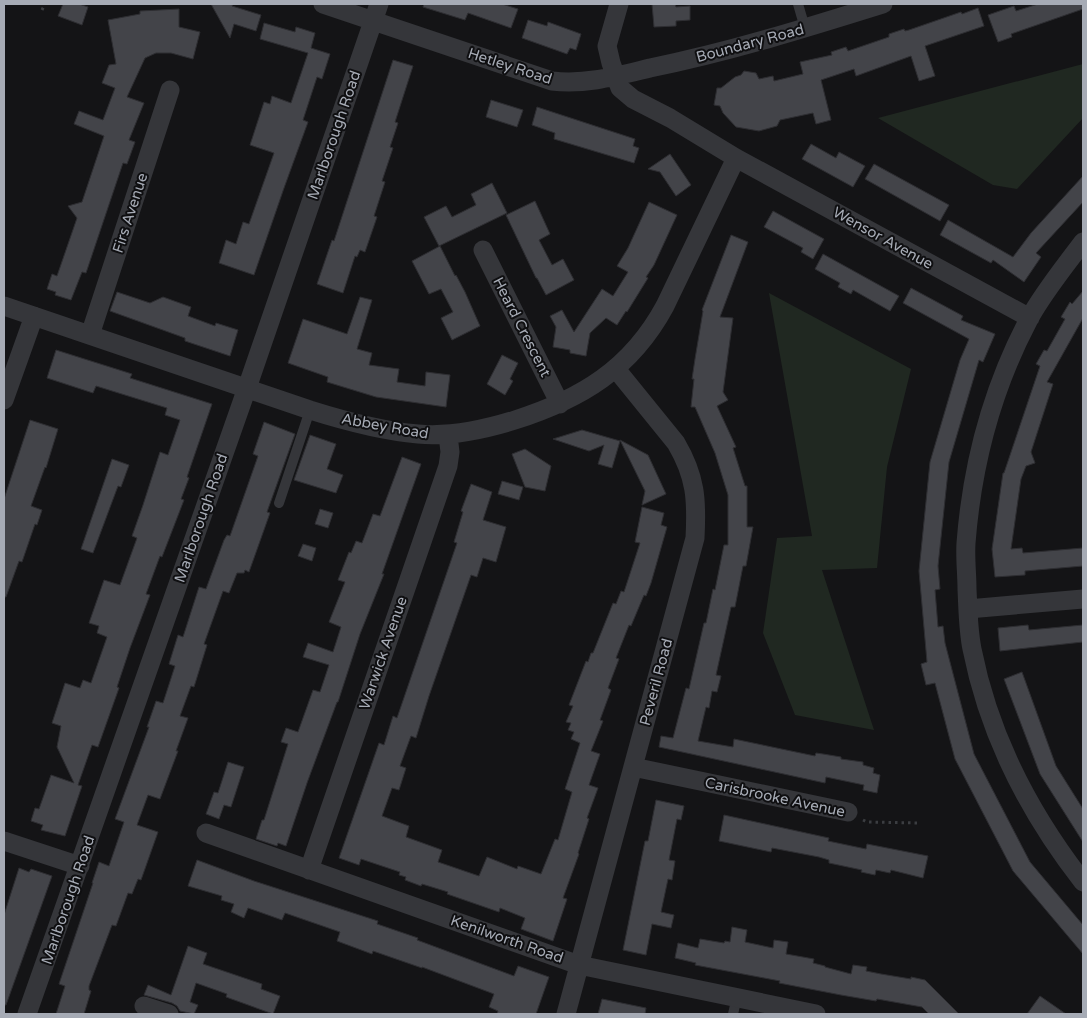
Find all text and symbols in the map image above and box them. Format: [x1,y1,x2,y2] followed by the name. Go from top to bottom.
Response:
[694,20,806,66] street label: Boundary Road
[466,44,554,88] street label: Hetley Road
[304,68,364,202] street label: Marlborough Road
[109,171,151,255] street label: Firs Avenue
[830,203,936,273] street label: Wensor Avenue
[489,274,555,380] street label: Heard Crescent
[340,409,430,443] street label: Abbey Road
[171,451,231,585] street label: Marlborough Road
[355,594,411,712] street label: Warwick Avenue
[636,636,676,728] street label: Peveril Road
[703,773,847,821] street label: Carisbrooke Avenue
[38,833,98,967] street label: Marlborough Road
[448,911,566,967] street label: Kenilworth Road

